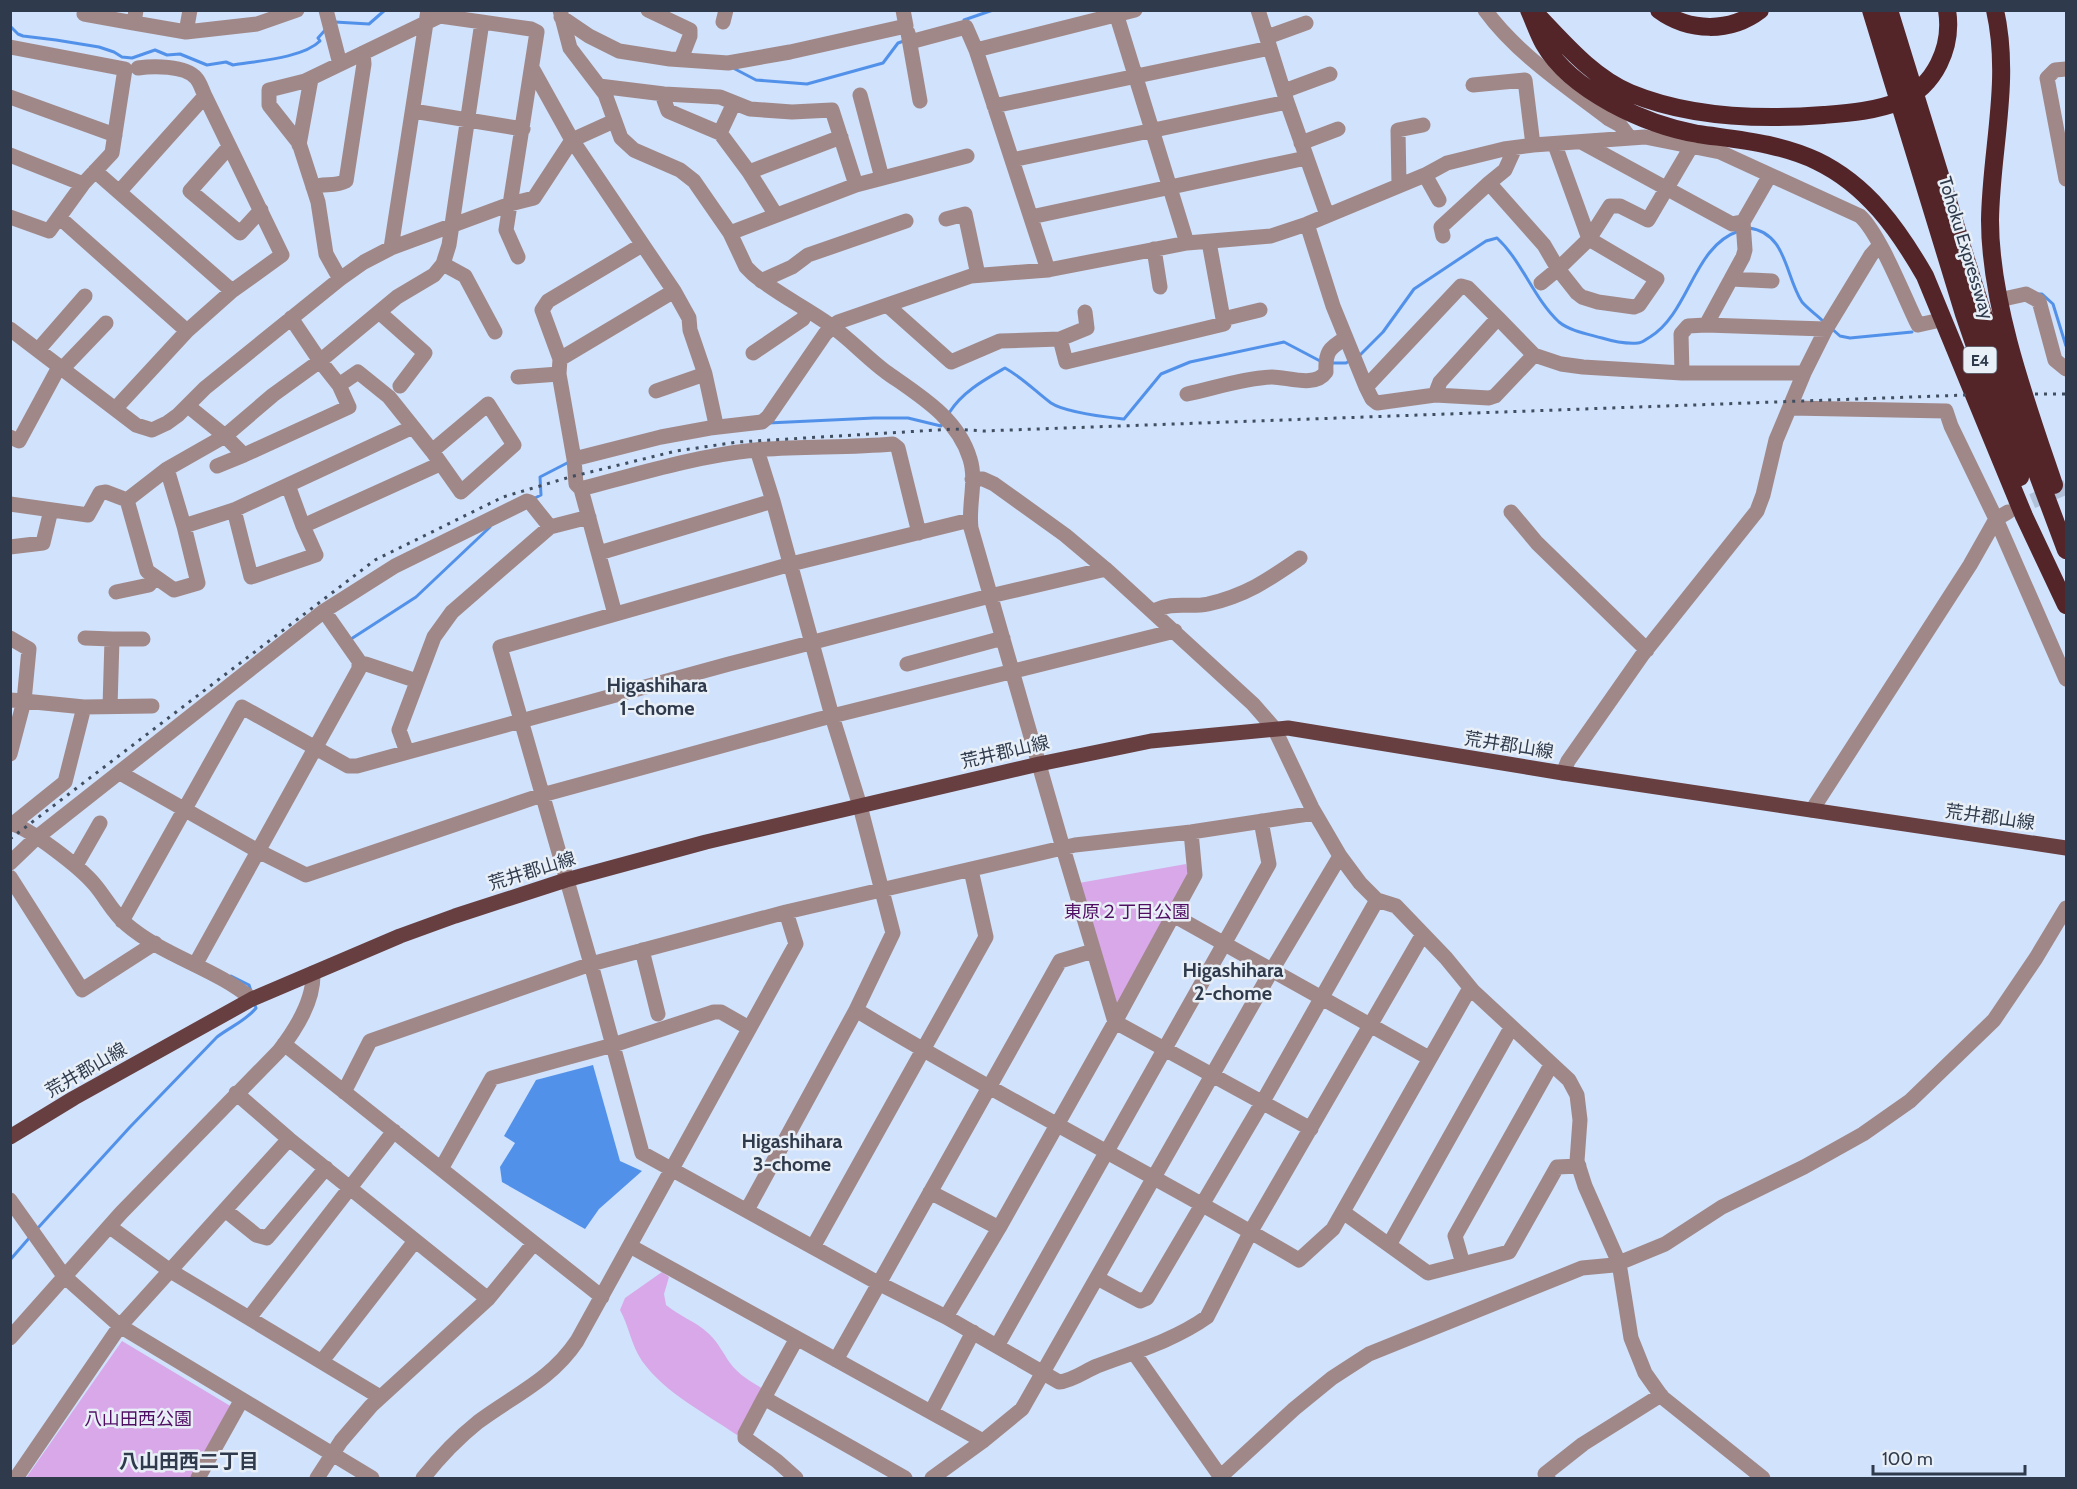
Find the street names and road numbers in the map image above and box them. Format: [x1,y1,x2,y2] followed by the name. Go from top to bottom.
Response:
[1934,174,1998,322] street label: Tohoku Expressway
[1964,347,1996,373] road number: E4
[1463,727,1555,763] street label: 荒井郡山線
[959,731,1051,773] street label: 荒井郡山線
[1944,800,2036,834] street label: 荒井郡山線
[486,847,578,895] street label: 荒井郡山線
[42,1038,130,1102] street label: 荒井郡山線

